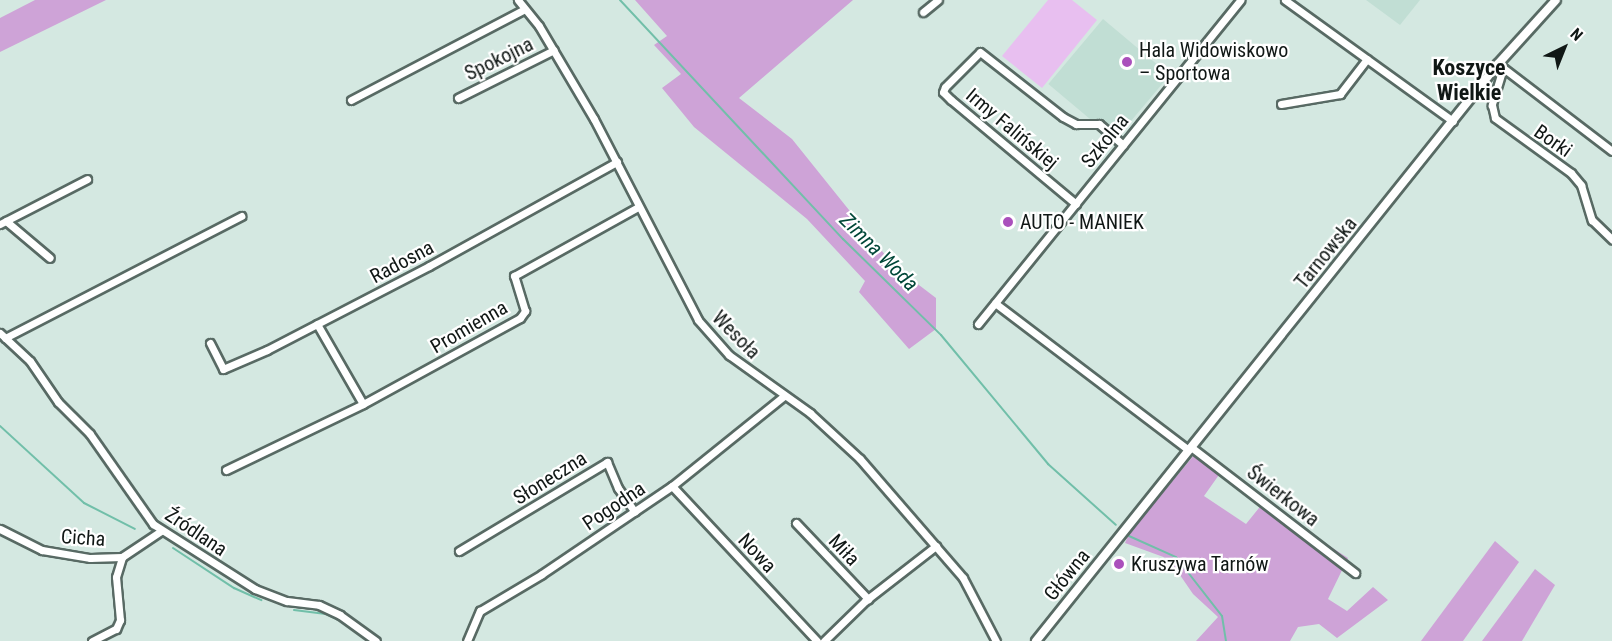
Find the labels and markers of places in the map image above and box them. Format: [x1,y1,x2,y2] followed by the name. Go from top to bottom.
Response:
[1139,39,1288,86] place label: Hala Widowiskowo – Sportowa
[1120,55,1134,69] marker: Hala Widowiskowo – Sportowa
[1020,210,1144,234] place label: AUTO - MANIEK
[1001,215,1015,229] marker: AUTO - MANIEK
[1131,552,1269,576] place label: Kruszywa Tarnów
[1112,557,1126,571] marker: Kruszywa Tarnów

